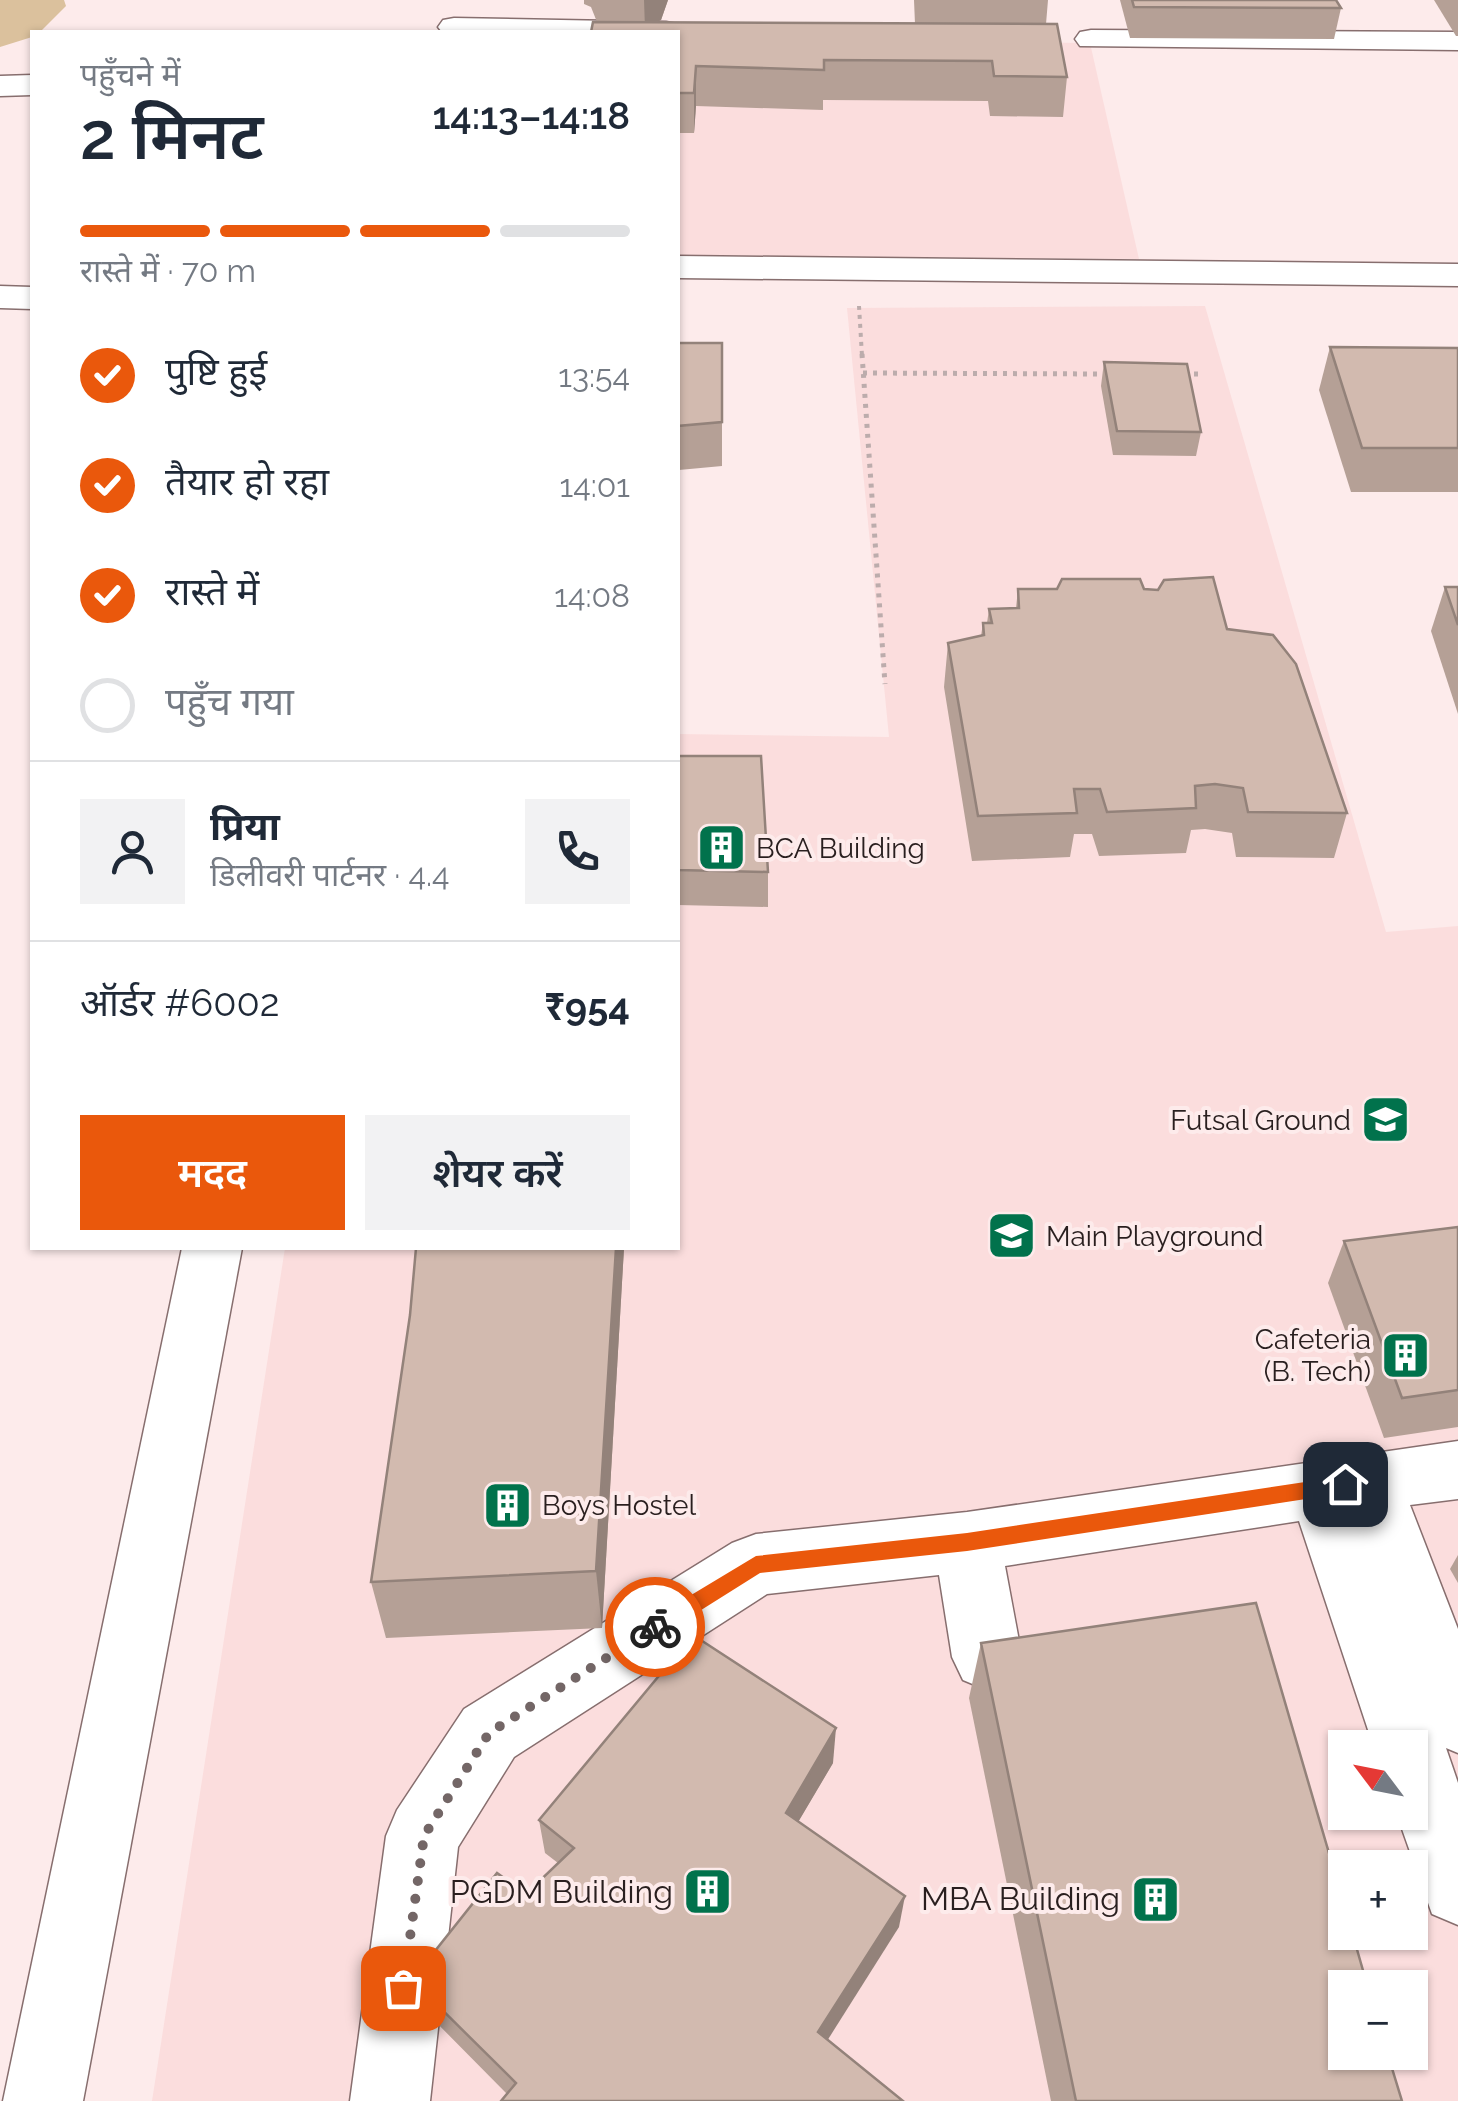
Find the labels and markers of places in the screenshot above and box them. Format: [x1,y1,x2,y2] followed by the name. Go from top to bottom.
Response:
[695,822,747,874] building icon: BCA Building
[756,832,925,865] place label: BCA Building
[1360,1094,1412,1146] school or university icon: Futsal Ground
[1170,1104,1351,1137] place label: Futsal Ground
[985,1210,1037,1262] school or university icon: Main Playground
[1046,1220,1263,1253] place label: Main Playground
[1255,1323,1371,1388] place label: Cafeteria (B. Tech)
[1380,1329,1432,1381] building icon: Cafeteria (B. Tech)
[1303,1442,1388,1527] pin
[481,1479,533,1531] building icon: Boys Hostel
[542,1489,696,1522] place label: Boys Hostel
[682,1866,734,1918] building icon: PGDM Building
[450,1873,673,1910] place label: PGDM Building
[1129,1873,1181,1925] building icon: MBA Building
[921,1880,1120,1917] place label: MBA Building
[361,1946,446,2031] pin

